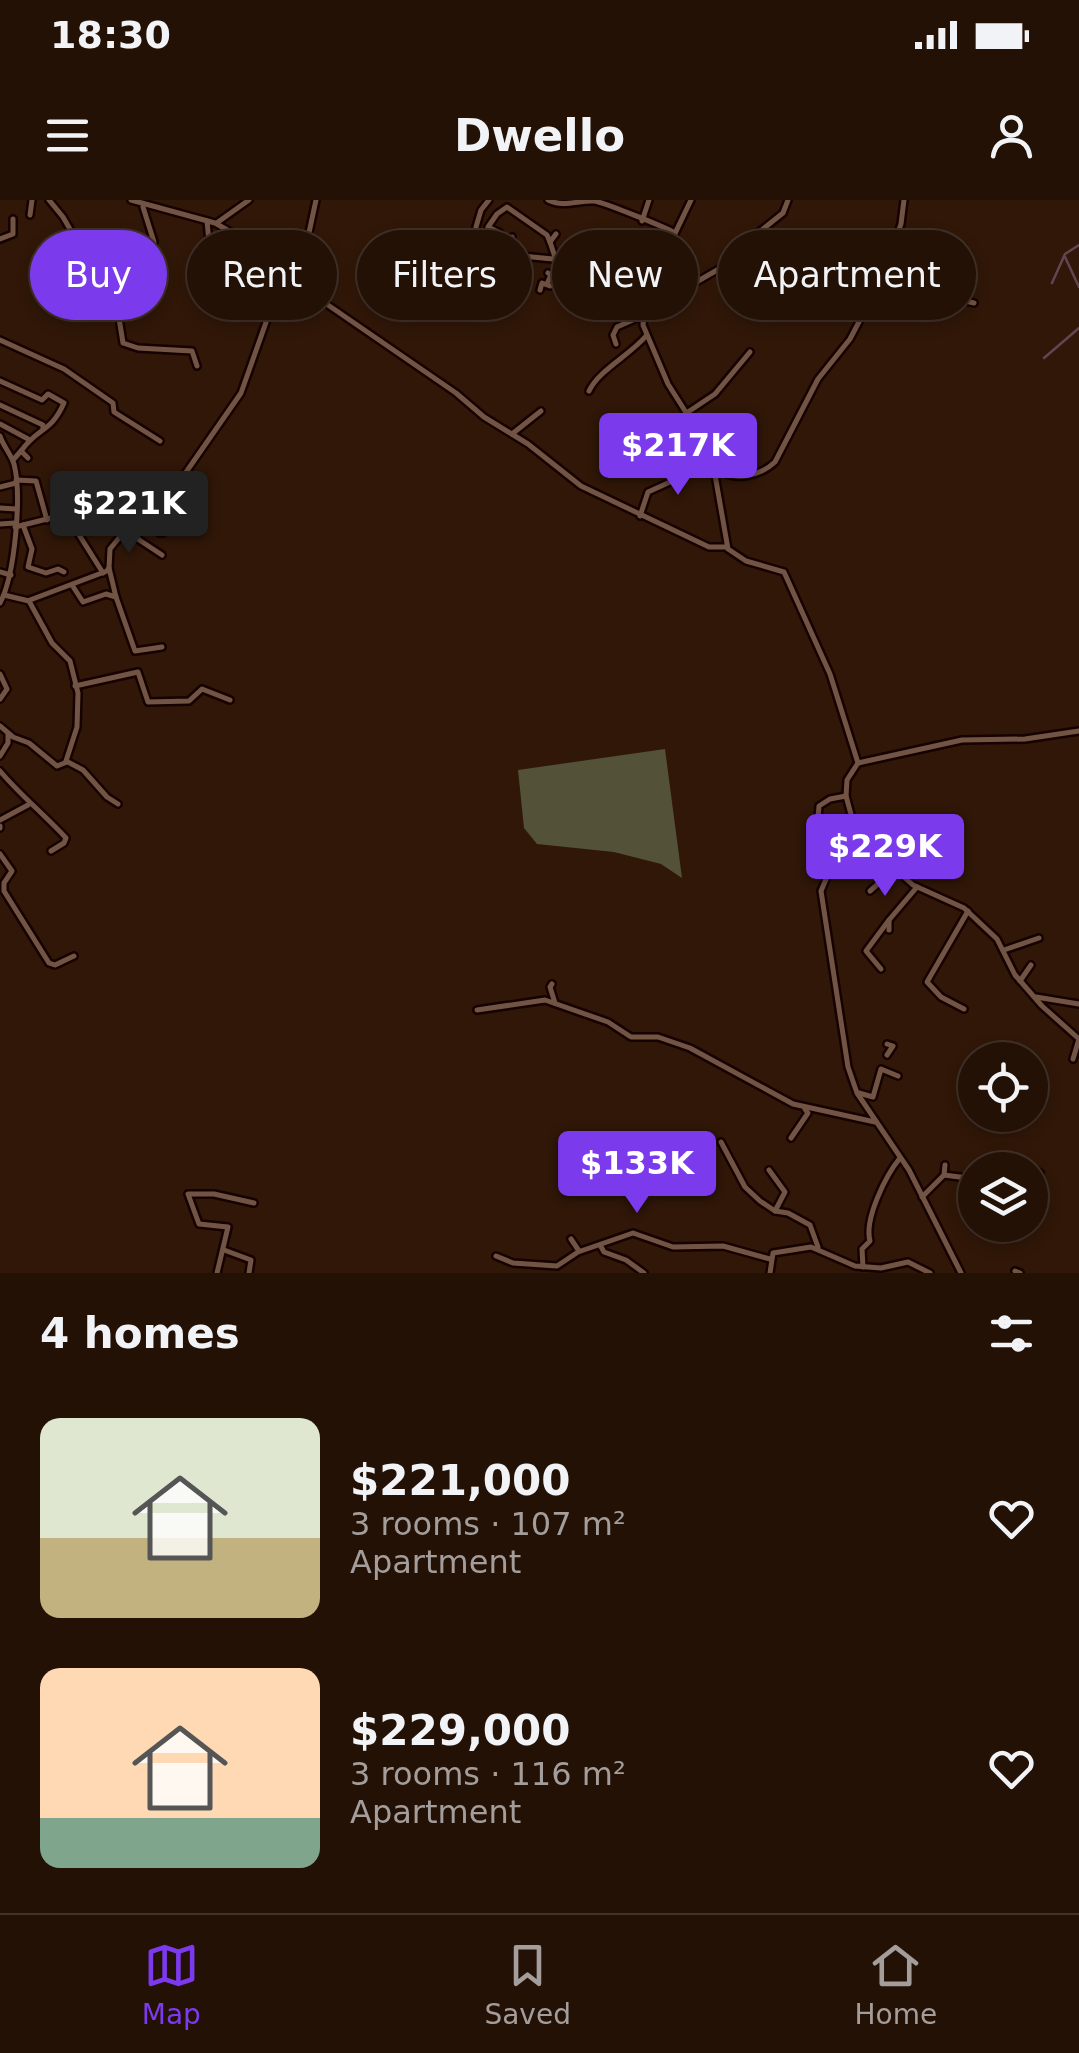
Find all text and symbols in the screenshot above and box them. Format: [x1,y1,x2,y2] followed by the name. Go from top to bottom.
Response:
[50,13,171,57] text: 18:30
[40,108,95,163] icon: menu
[984,108,1039,163] icon: person
[454,109,625,162] text: Dwello
[30,230,167,320] chip: Buy
[187,230,337,320] chip: Rent
[357,230,532,320] chip: Filters
[552,230,698,320] chip: New
[718,230,976,320] chip: Apartment
[608,413,748,498] pin: $217K
[621,426,735,464] text: $217K
[59,471,199,556] pin: $221K
[72,484,186,522] text: $221K
[815,814,955,899] pin: $229K
[828,827,942,865] text: $229K
[958,1042,1048,1242] map controls
[958,1042,1048,1132] button: locate
[567,1131,707,1216] pin: $133K
[580,1144,694,1182] text: $133K
[958,1152,1048,1242] button: layers
[984,1306,1039,1361] icon: filters
[40,1309,240,1358] text: 4 homes
[350,1456,571,1505] text: $221,000
[120,1458,240,1578] icon: home
[984,1491,1039,1546] icon: heart
[350,1505,626,1543] text: 3 rooms · 107 m²
[350,1543,521,1581] text: Apartment
[350,1706,571,1755] text: $229,000
[120,1708,240,1828] icon: home
[984,1741,1039,1796] icon: heart
[350,1755,626,1793] text: 3 rooms · 116 m²
[350,1793,521,1831] text: Apartment
[142,1938,201,2031] tab: Map
[484,1938,571,2031] tab: Saved
[855,1938,937,2031] tab: Home

